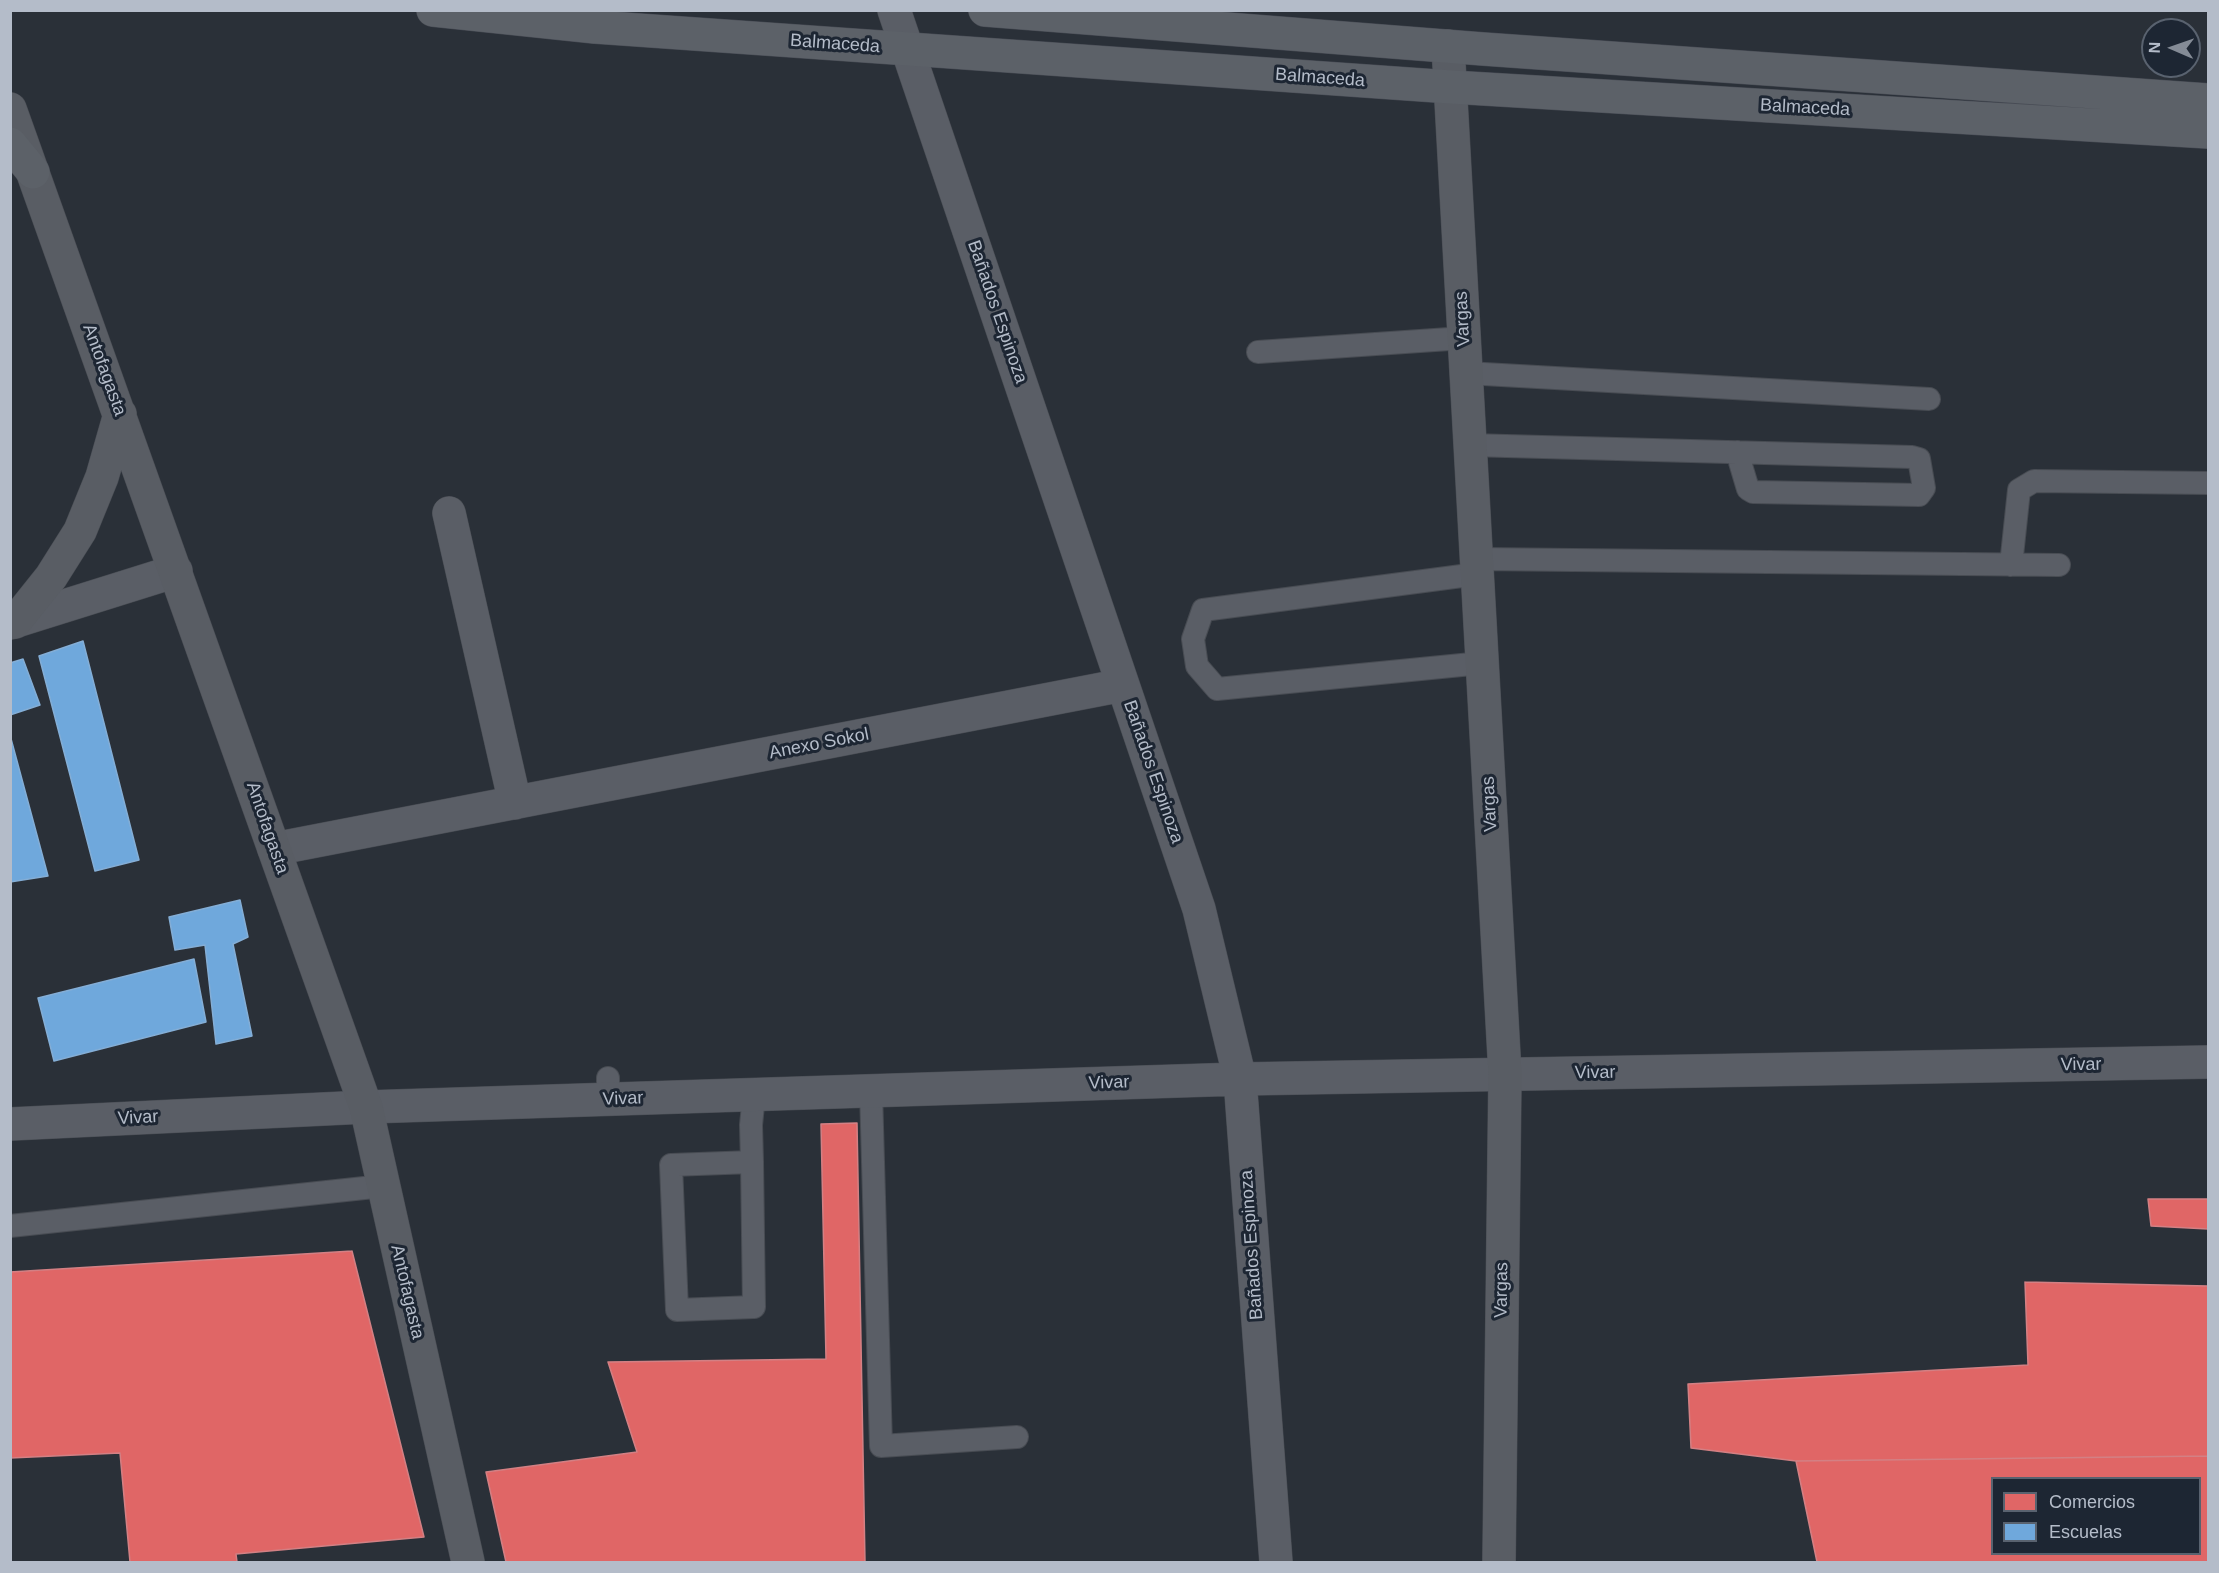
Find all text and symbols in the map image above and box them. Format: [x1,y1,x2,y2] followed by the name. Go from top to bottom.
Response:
[2141,18,2201,78] north arrow
[789,30,881,58] street label: Balmaceda
[2146,41,2163,53] text: N
[1274,64,1366,92] street label: Balmaceda
[1759,95,1851,121] street label: Balmaceda
[962,238,1032,386] street label: Bañados Espinoza
[1451,291,1475,347] street label: Vargas
[77,321,131,419] street label: Antofagasta
[1118,698,1188,846] street label: Bañados Espinoza
[767,724,871,764] street label: Anexo Sokol
[1478,776,1502,832] street label: Vargas
[241,779,293,877] street label: Antofagasta
[2060,1054,2102,1076] street label: Vivar
[1574,1062,1616,1084] street label: Vivar
[1088,1071,1130,1095] street label: Vivar
[602,1087,644,1111] street label: Vivar
[117,1106,159,1130] street label: Vivar
[1236,1169,1268,1321] street label: Bañados Espinoza
[386,1243,428,1341] street label: Antofagasta
[1491,1262,1513,1318] street label: Vargas
[1991,1477,2201,1555] legend
[2049,1492,2135,1512] text: Comercios
[2049,1522,2122,1542] text: Escuelas

